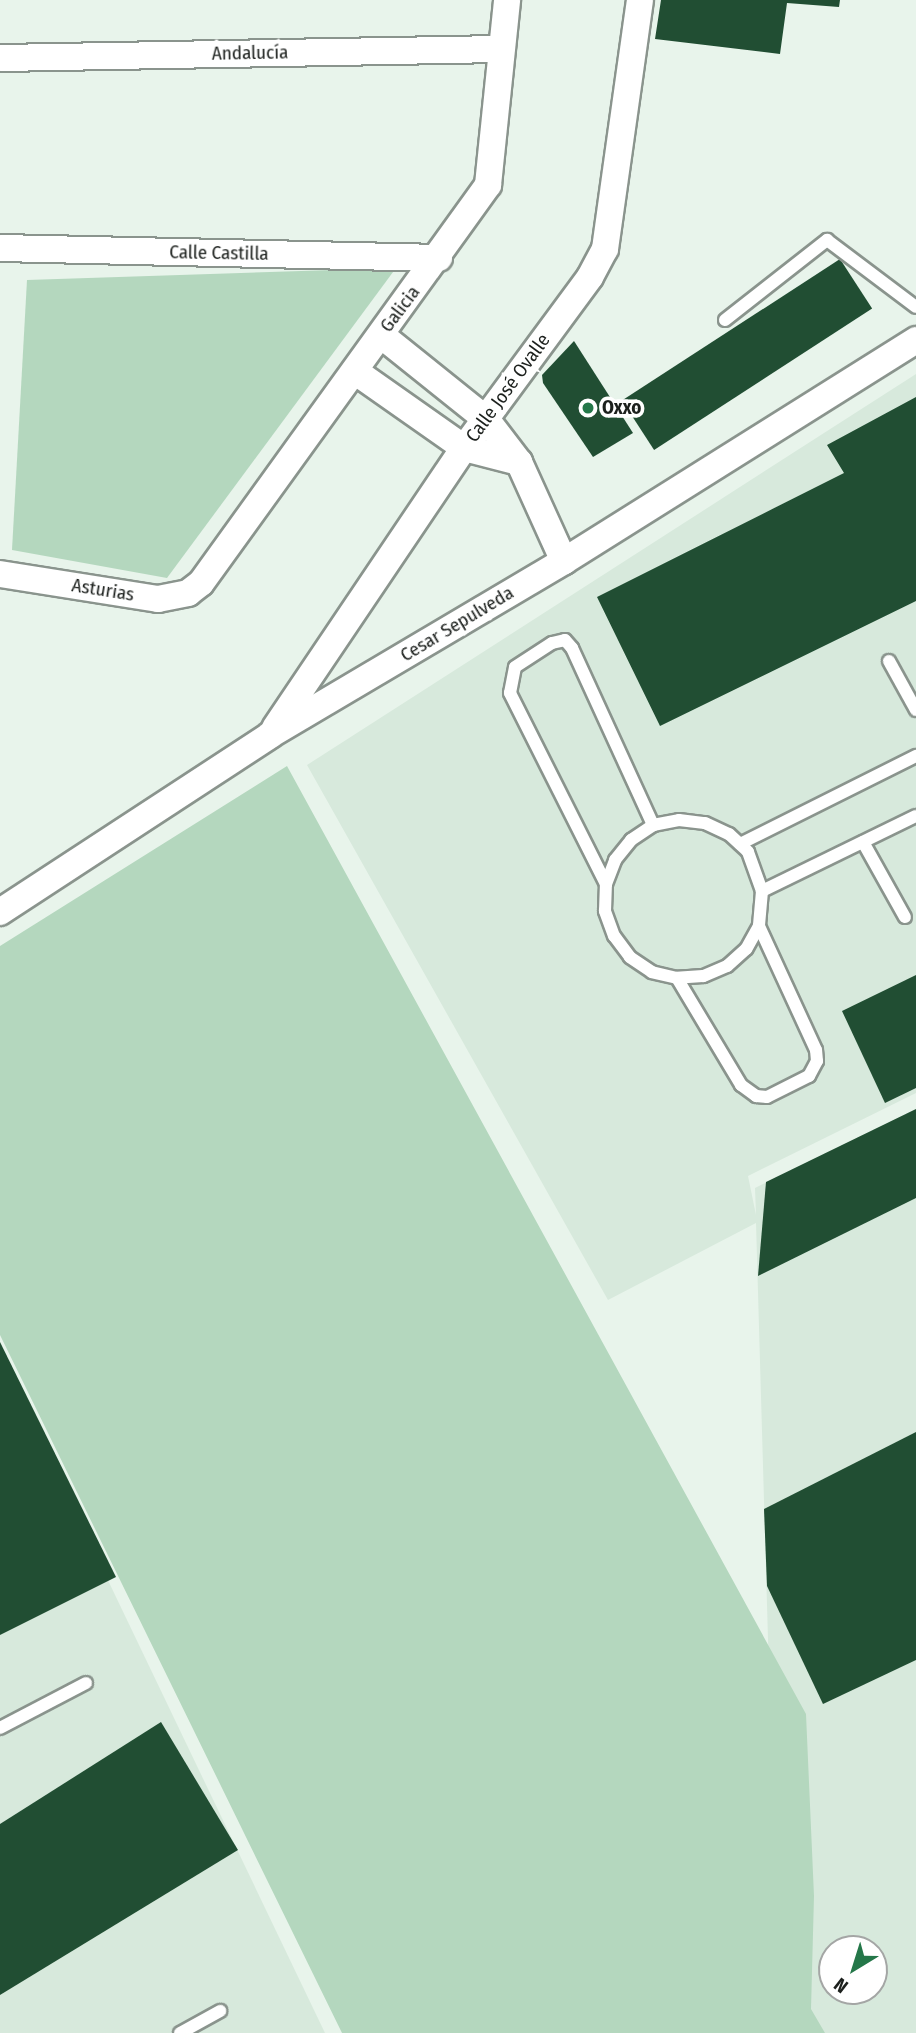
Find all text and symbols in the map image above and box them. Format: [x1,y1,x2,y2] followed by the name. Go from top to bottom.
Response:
[212,41,288,65] street label: Andalucía
[169,241,269,265] street label: Calle Castilla
[375,281,425,337] street label: Galicia
[461,329,555,447] street label: Calle José Ovalle
[602,397,642,419] place label: Oxxo
[580,400,596,416] marker: Oxxo
[70,574,136,606] street label: Asturias
[396,581,518,667] street label: Cesar Sepulveda
[818,1935,888,2005] north arrow
[829,1973,853,1998] text: N

